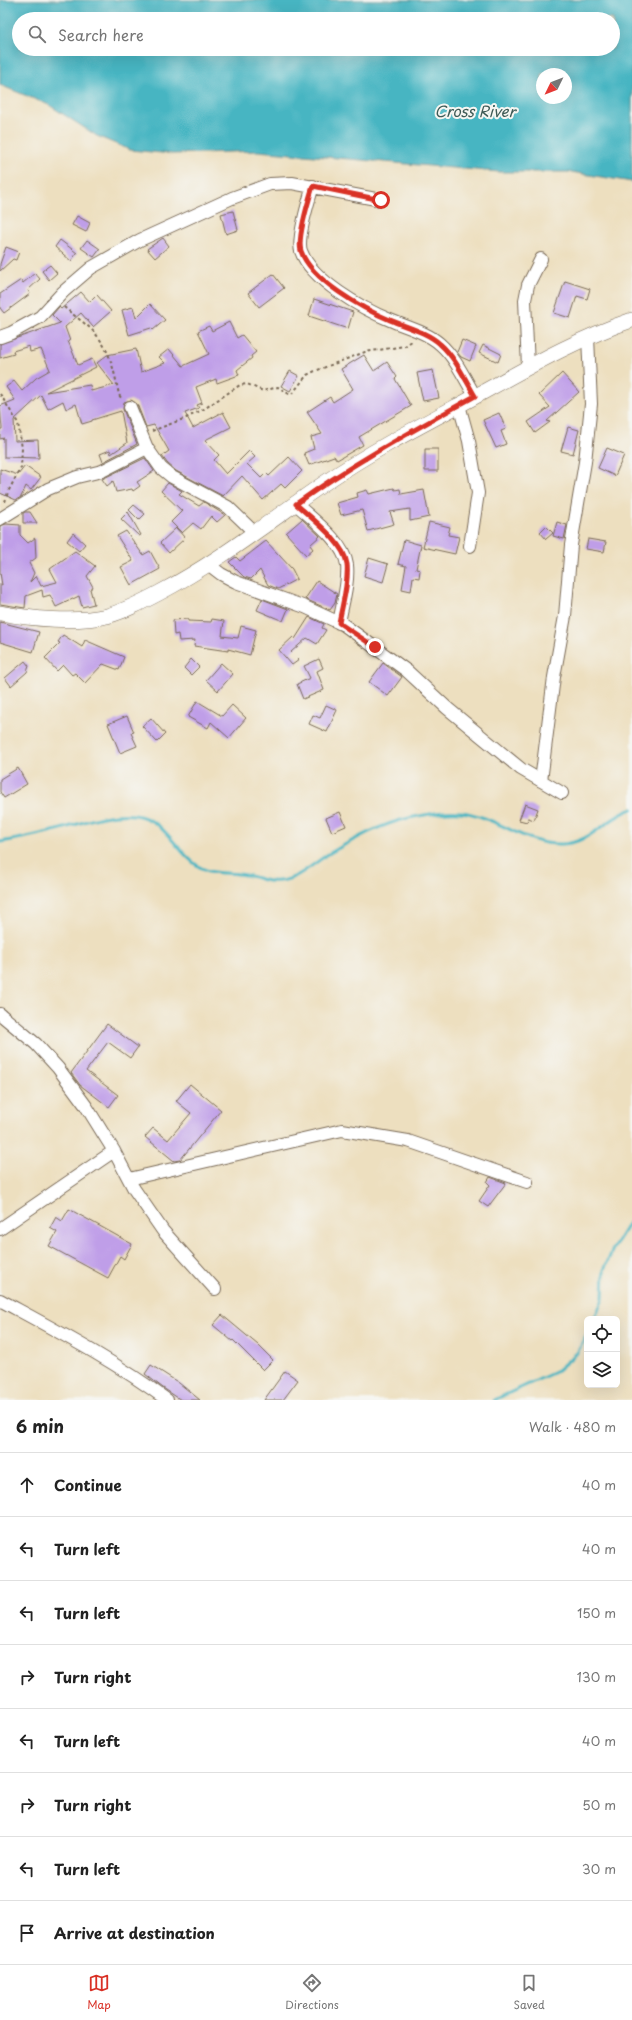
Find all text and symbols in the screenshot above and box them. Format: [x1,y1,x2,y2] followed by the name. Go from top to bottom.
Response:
[12,12,620,56] search box
[26,23,48,45] icon: search
[58,23,144,46] text: Search here
[536,68,572,104] north arrow
[435,99,518,122] water label: Cross River
[372,191,390,209] route start
[366,638,384,656] route end
[584,1316,620,1388] map controls
[584,1316,620,1352] button: locate
[584,1352,620,1388] button: layers
[16,1413,64,1439] text: 6 min
[529,1417,616,1436] text: Walk · 480 m
[54,1473,122,1496] text: Continue
[16,1474,38,1496] icon: ahead
[582,1475,616,1494] text: 40 m
[54,1537,120,1560] text: Turn left
[16,1538,38,1560] icon: left
[582,1539,616,1558] text: 40 m
[54,1601,120,1624] text: Turn left
[16,1602,38,1624] icon: left
[577,1603,616,1622] text: 150 m
[54,1665,131,1688] text: Turn right
[16,1666,38,1688] icon: right
[577,1667,616,1686] text: 130 m
[54,1729,120,1752] text: Turn left
[16,1730,38,1752] icon: left
[582,1731,616,1750] text: 40 m
[54,1793,131,1816] text: Turn right
[16,1794,38,1816] icon: right
[582,1795,616,1814] text: 50 m
[54,1857,120,1880] text: Turn left
[16,1858,38,1880] icon: left
[582,1859,616,1878] text: 30 m
[54,1921,215,1944] text: Arrive at destination
[16,1922,38,1944] icon: arrive
[87,1972,111,2013] tab: Map
[285,1972,339,2013] tab: Directions
[513,1972,545,2013] tab: Saved

